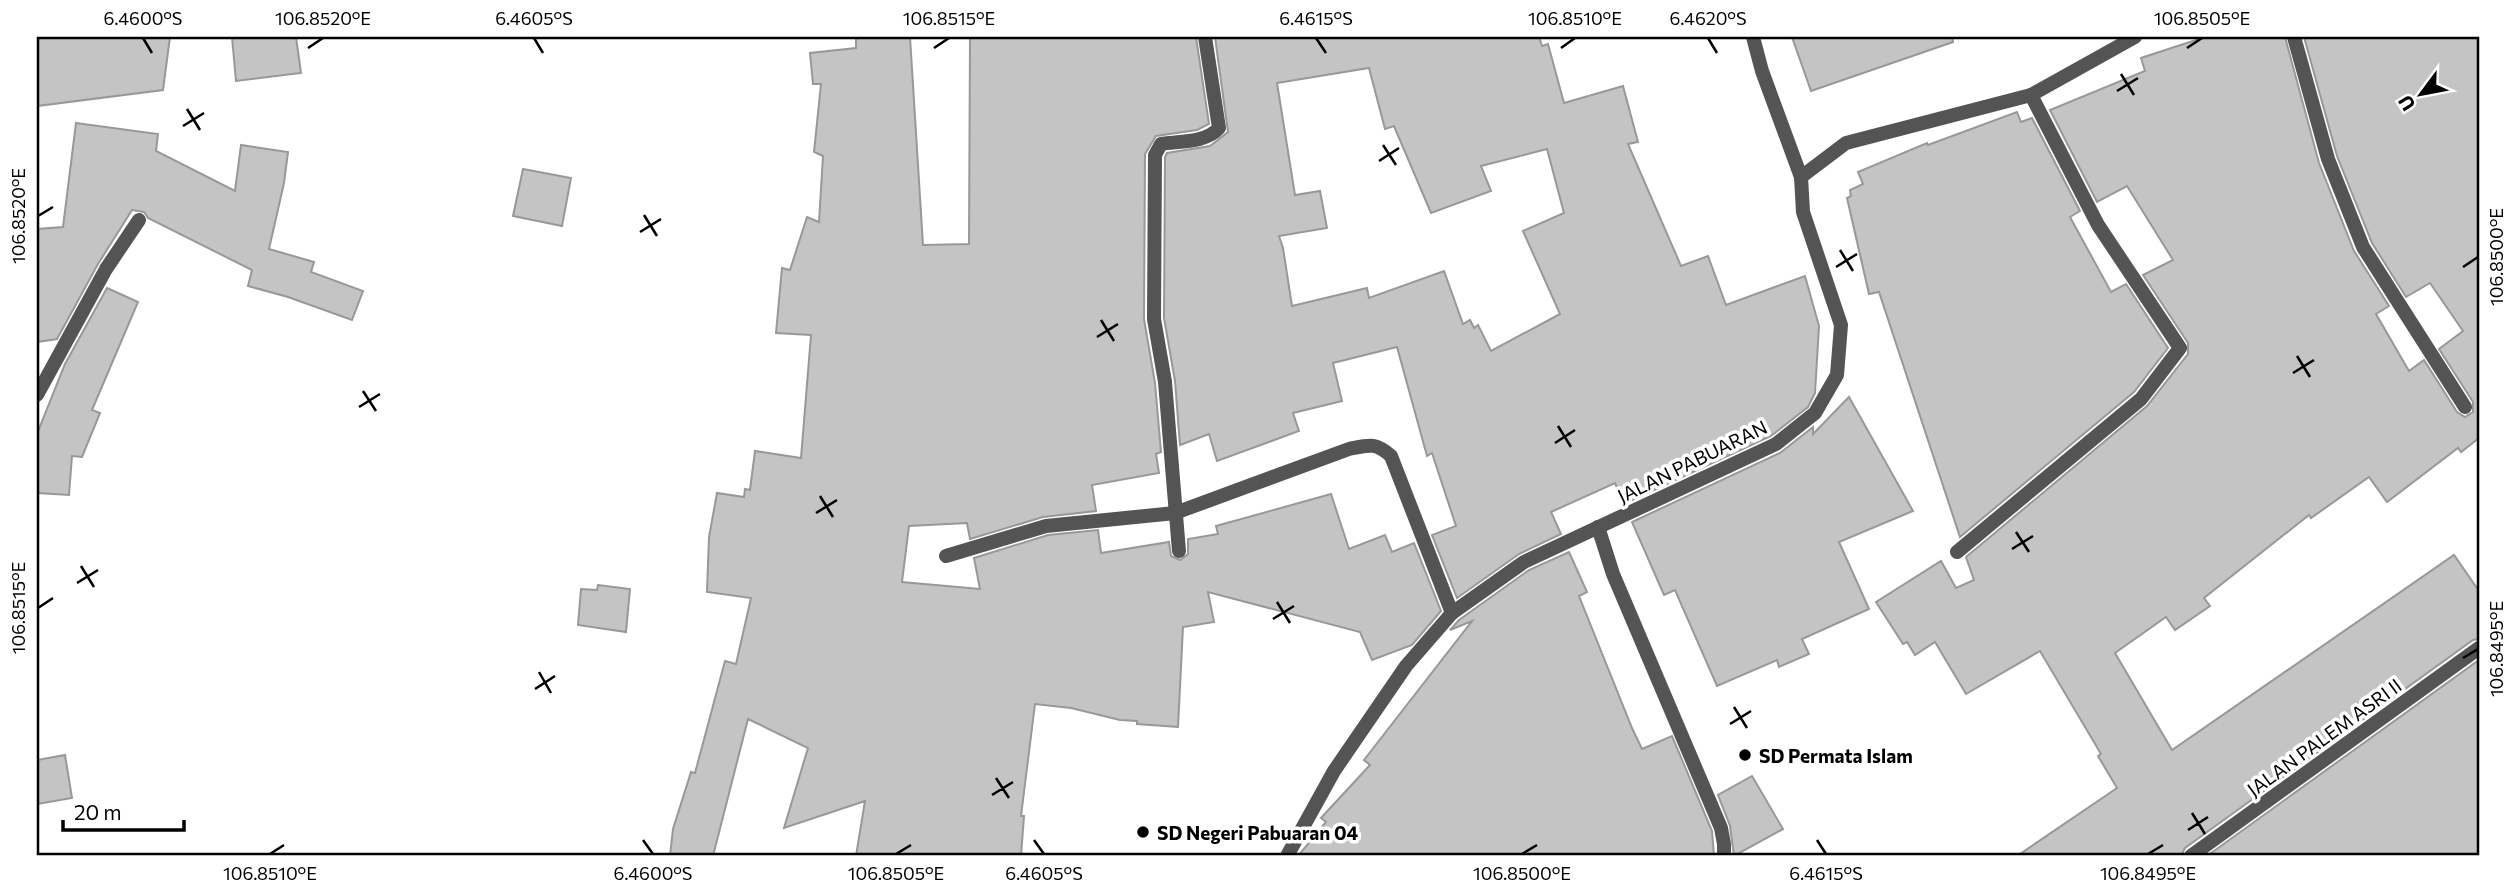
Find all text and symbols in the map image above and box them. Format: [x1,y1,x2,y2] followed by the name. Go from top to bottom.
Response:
[104,7,182,29] text: 6.4600°S
[275,7,371,29] text: 106.8520°E
[495,7,573,29] text: 6.4605°S
[903,7,995,29] text: 106.8515°E
[1279,7,1353,29] text: 6.4615°S
[1528,7,1622,29] text: 106.8510°E
[1670,7,1746,29] text: 6.4620°S
[2154,7,2250,29] text: 106.8505°E
[2386,60,2456,130] north arrow
[2393,91,2420,115] text: U
[7,168,29,264] text: 106.8520°E
[2485,208,2507,306] text: 106.8500°E
[1613,415,1771,507] street label: JALAN PABUARAN
[7,562,29,654] text: 106.8515°E
[2485,601,2507,697] text: 106.8495°E
[2242,673,2406,801] street label: JALAN PALEM ASRI II
[1759,744,1913,767] place label: SD Permata Islam
[1737,747,1753,763] marker: SD Permata Islam
[63,788,184,832] scale bar
[74,799,122,824] text: 20 m
[1157,821,1359,844] place label: SD Negeri Pabuaran 04
[1135,824,1151,840] marker: SD Negeri Pabuaran 04
[223,862,317,884] text: 106.8510°E
[614,862,692,884] text: 6.4600°S
[848,862,944,884] text: 106.8505°E
[1005,862,1083,884] text: 6.4605°S
[1473,862,1571,884] text: 106.8500°E
[1789,862,1863,884] text: 6.4615°S
[2100,862,2196,884] text: 106.8495°E

